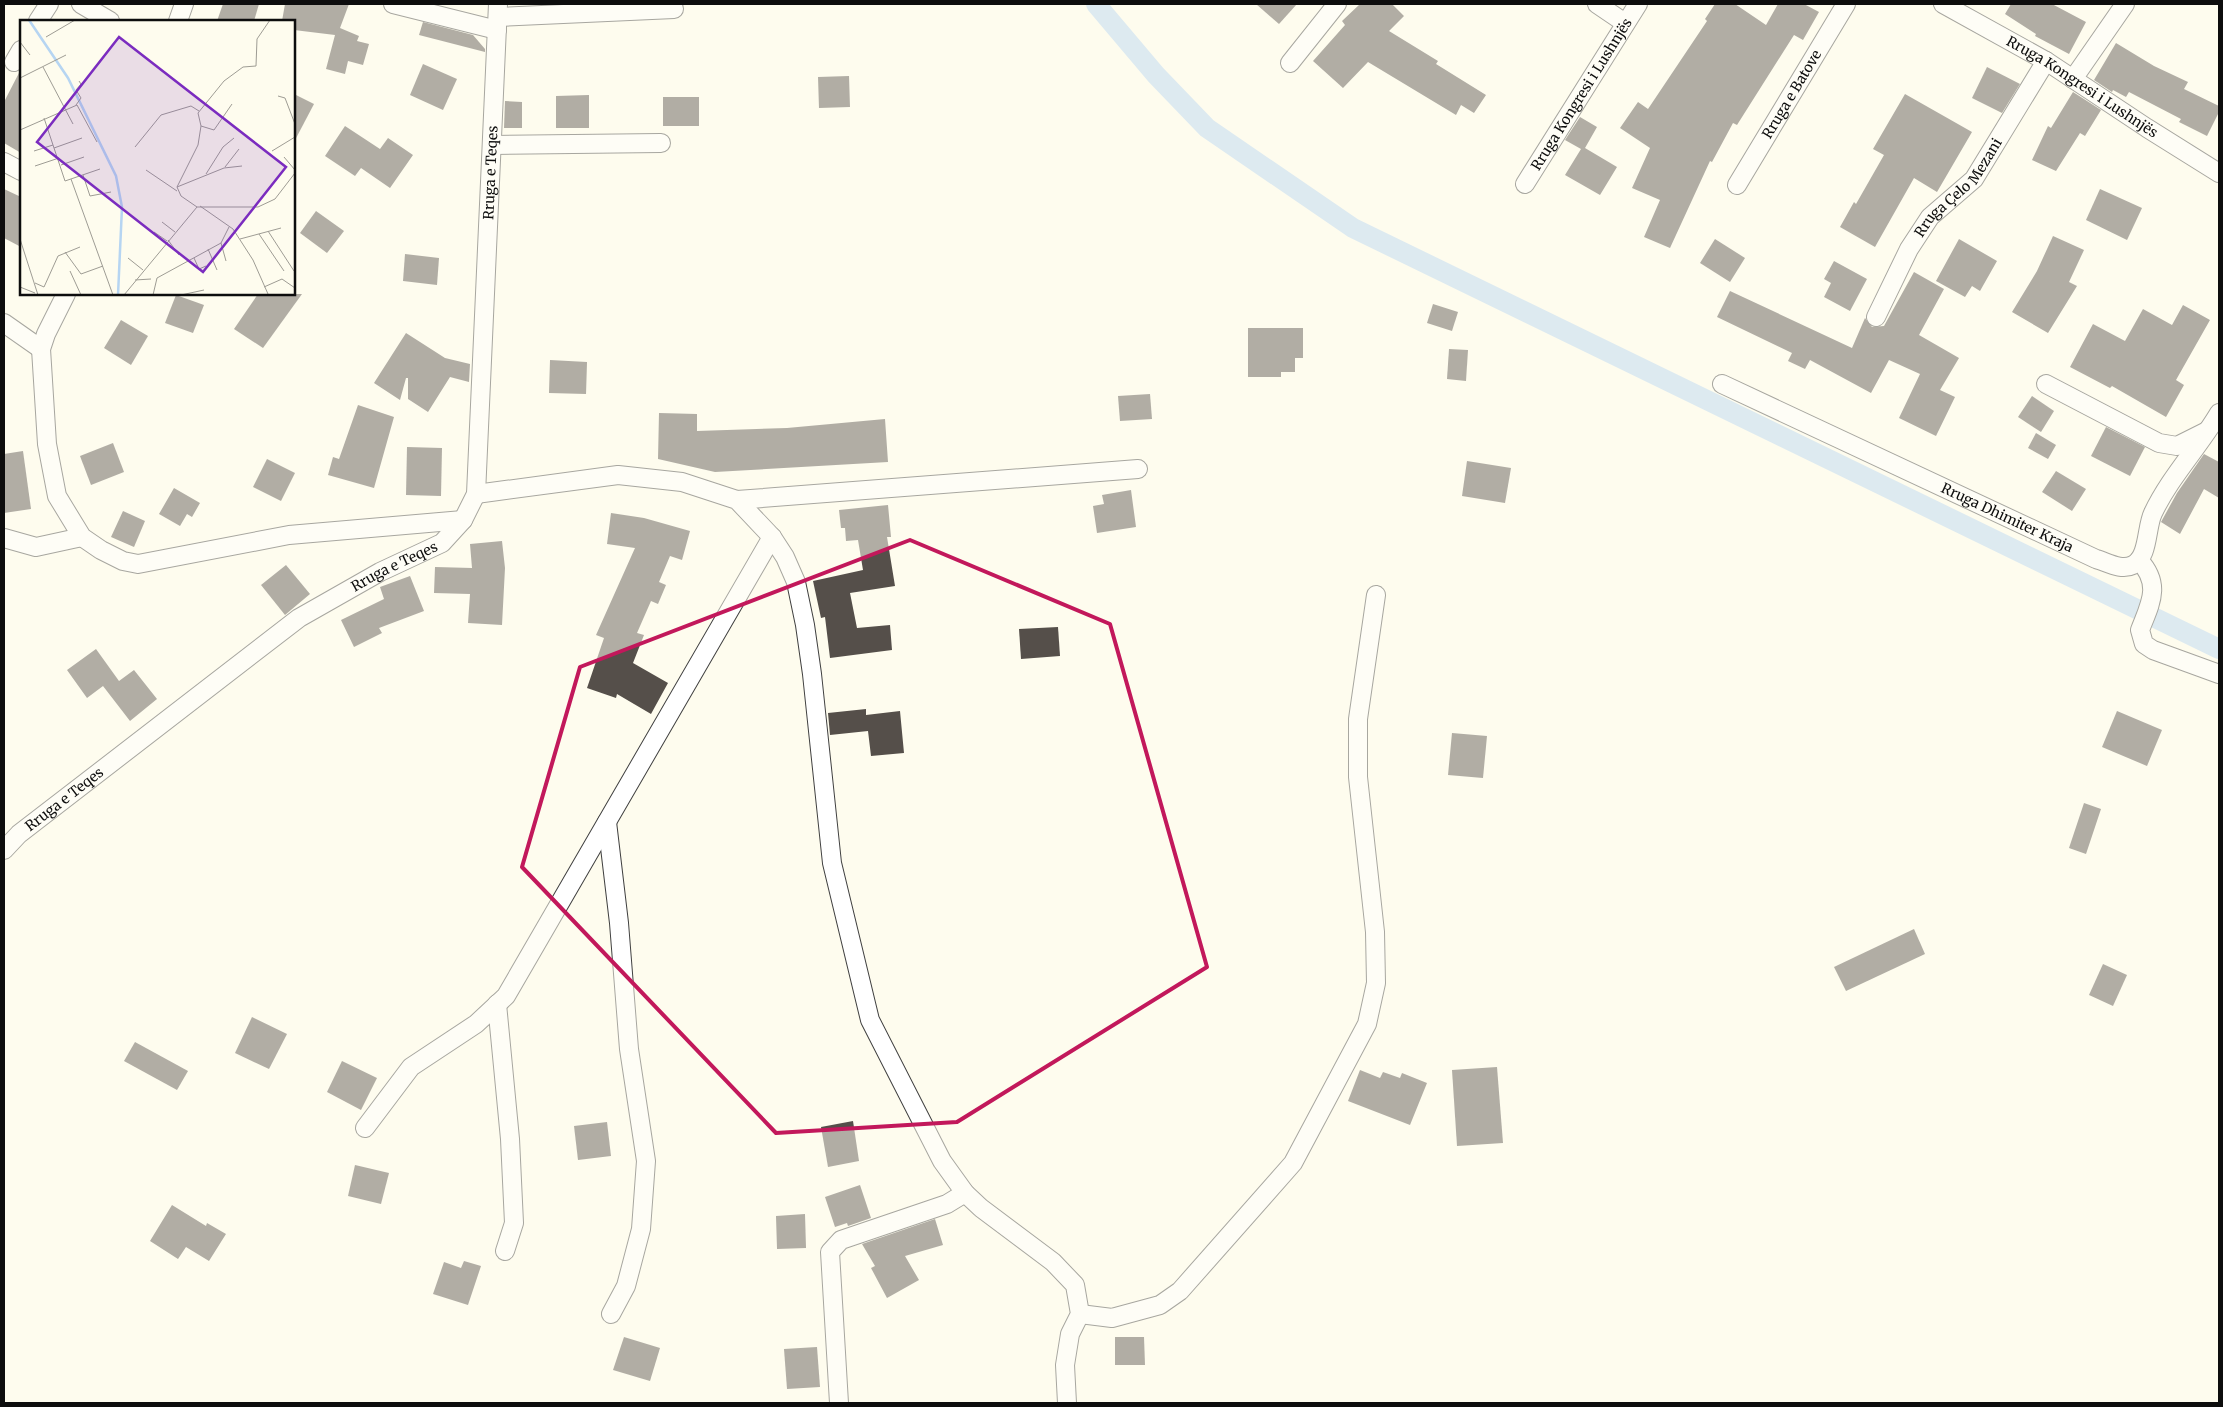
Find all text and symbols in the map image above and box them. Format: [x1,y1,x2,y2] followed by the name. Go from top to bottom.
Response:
[1527,15,1636,174] street label: Rruga Kongresi i Lushnjës
[20,20,295,295] inset map
[2003,32,2161,142] street label: Rruga Kongresi i Lushnjës
[1758,47,1825,142] street label: Rruga e Batove
[479,125,502,220] street label: Rruga e Teqes
[1910,134,2006,240] street label: Rruga Çelo Mezani
[1938,479,2077,556] street label: Rruga Dhimiter Kraja
[348,537,440,596] street label: Rruga e Teqes
[21,763,107,835] street label: Rruga e Teqes

